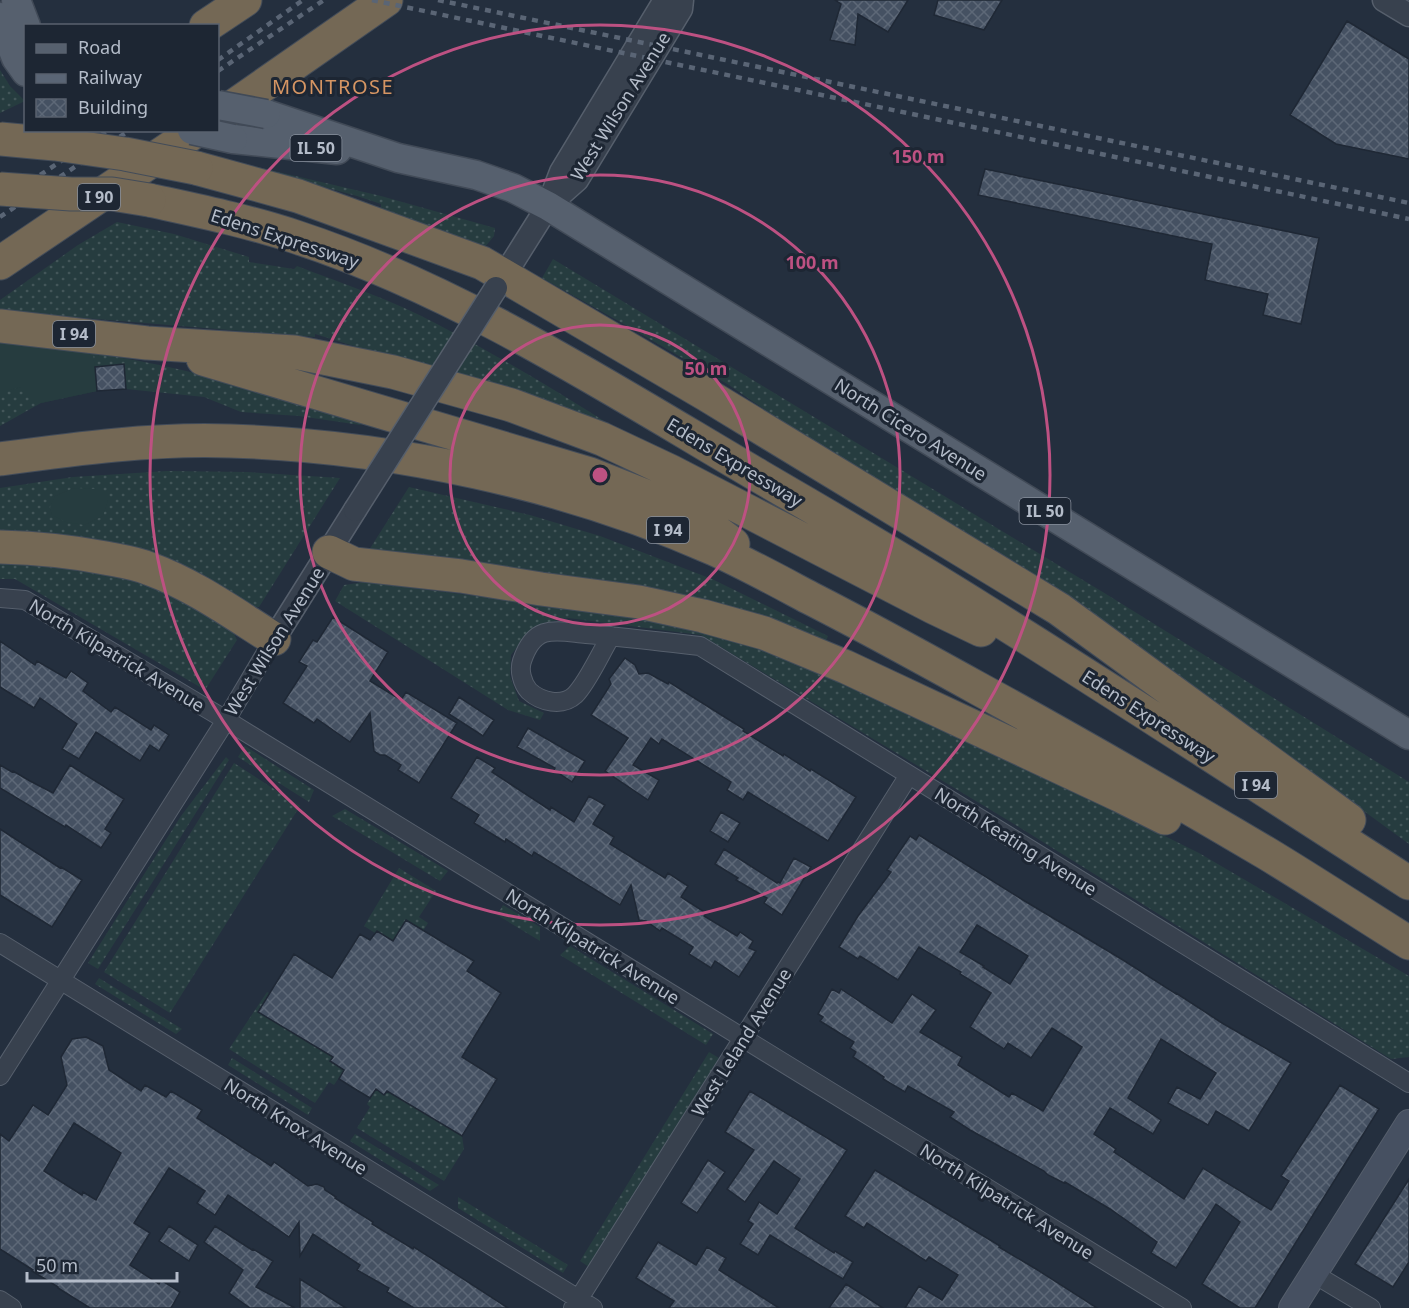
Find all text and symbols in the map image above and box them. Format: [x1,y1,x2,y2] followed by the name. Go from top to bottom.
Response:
[24,24,219,132] legend
[565,27,675,185] street label: West Wilson Avenue
[78,35,121,59] text: Road
[78,65,143,89] text: Railway
[272,73,394,100] district label: MONTROSE
[78,95,148,119] text: Building
[290,135,342,161] road number: IL 50
[891,144,945,168] text: 150 m
[78,184,120,210] road number: I 90
[208,203,363,273] street label: Edens Expressway
[785,250,839,274] text: 100 m
[53,321,95,347] road number: I 94
[685,356,727,380] text: 50 m
[830,372,992,486] street label: North Cicero Avenue
[663,412,808,512] street label: Edens Expressway
[590,465,610,485] centre of rings
[1020,498,1070,524] road number: IL 50
[647,517,689,543] road number: I 94
[219,562,329,720] street label: West Wilson Avenue
[25,593,209,717] street label: North Kilpatrick Avenue
[1078,664,1221,768] street label: Edens Expressway
[1235,772,1277,798] road number: I 94
[930,781,1102,901] street label: North Keating Avenue
[502,883,684,1009] street label: North Kilpatrick Avenue
[686,963,796,1121] street label: West Leland Avenue
[220,1072,372,1180] street label: North Knox Avenue
[916,1138,1098,1264] street label: North Kilpatrick Avenue
[27,1245,177,1283] scale bar
[36,1253,78,1277] text: 50 m

